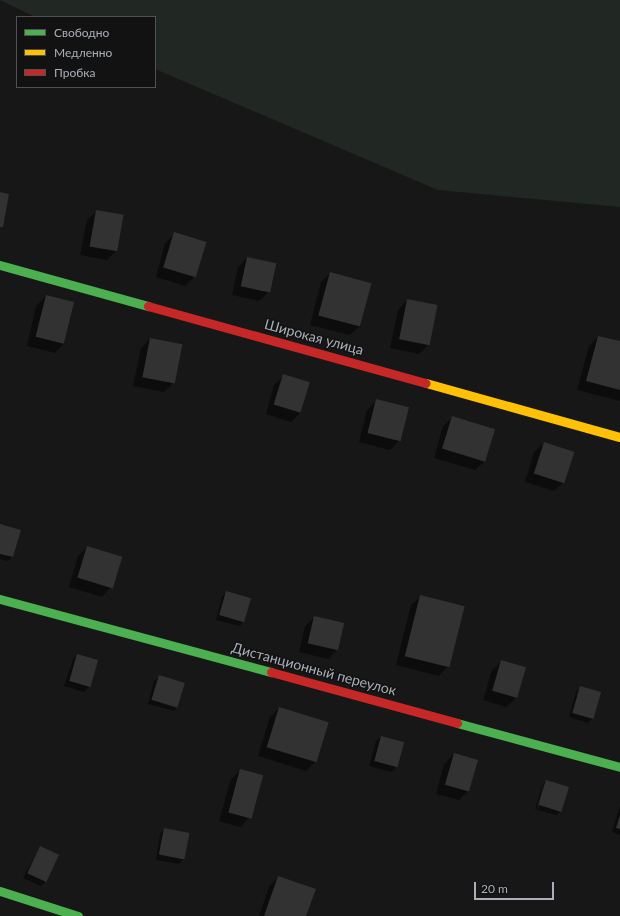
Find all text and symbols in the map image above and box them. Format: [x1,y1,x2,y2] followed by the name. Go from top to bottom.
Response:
[16,16,156,88] legend
[54,25,109,40] text: Свободно
[54,45,112,60] text: Медленно
[54,65,95,80] text: Пробка
[263,316,365,358] street label: Широкая улица
[230,639,398,699] street label: Дистанционный переулок
[476,874,556,900] scale bar
[481,881,508,896] text: 20 m

